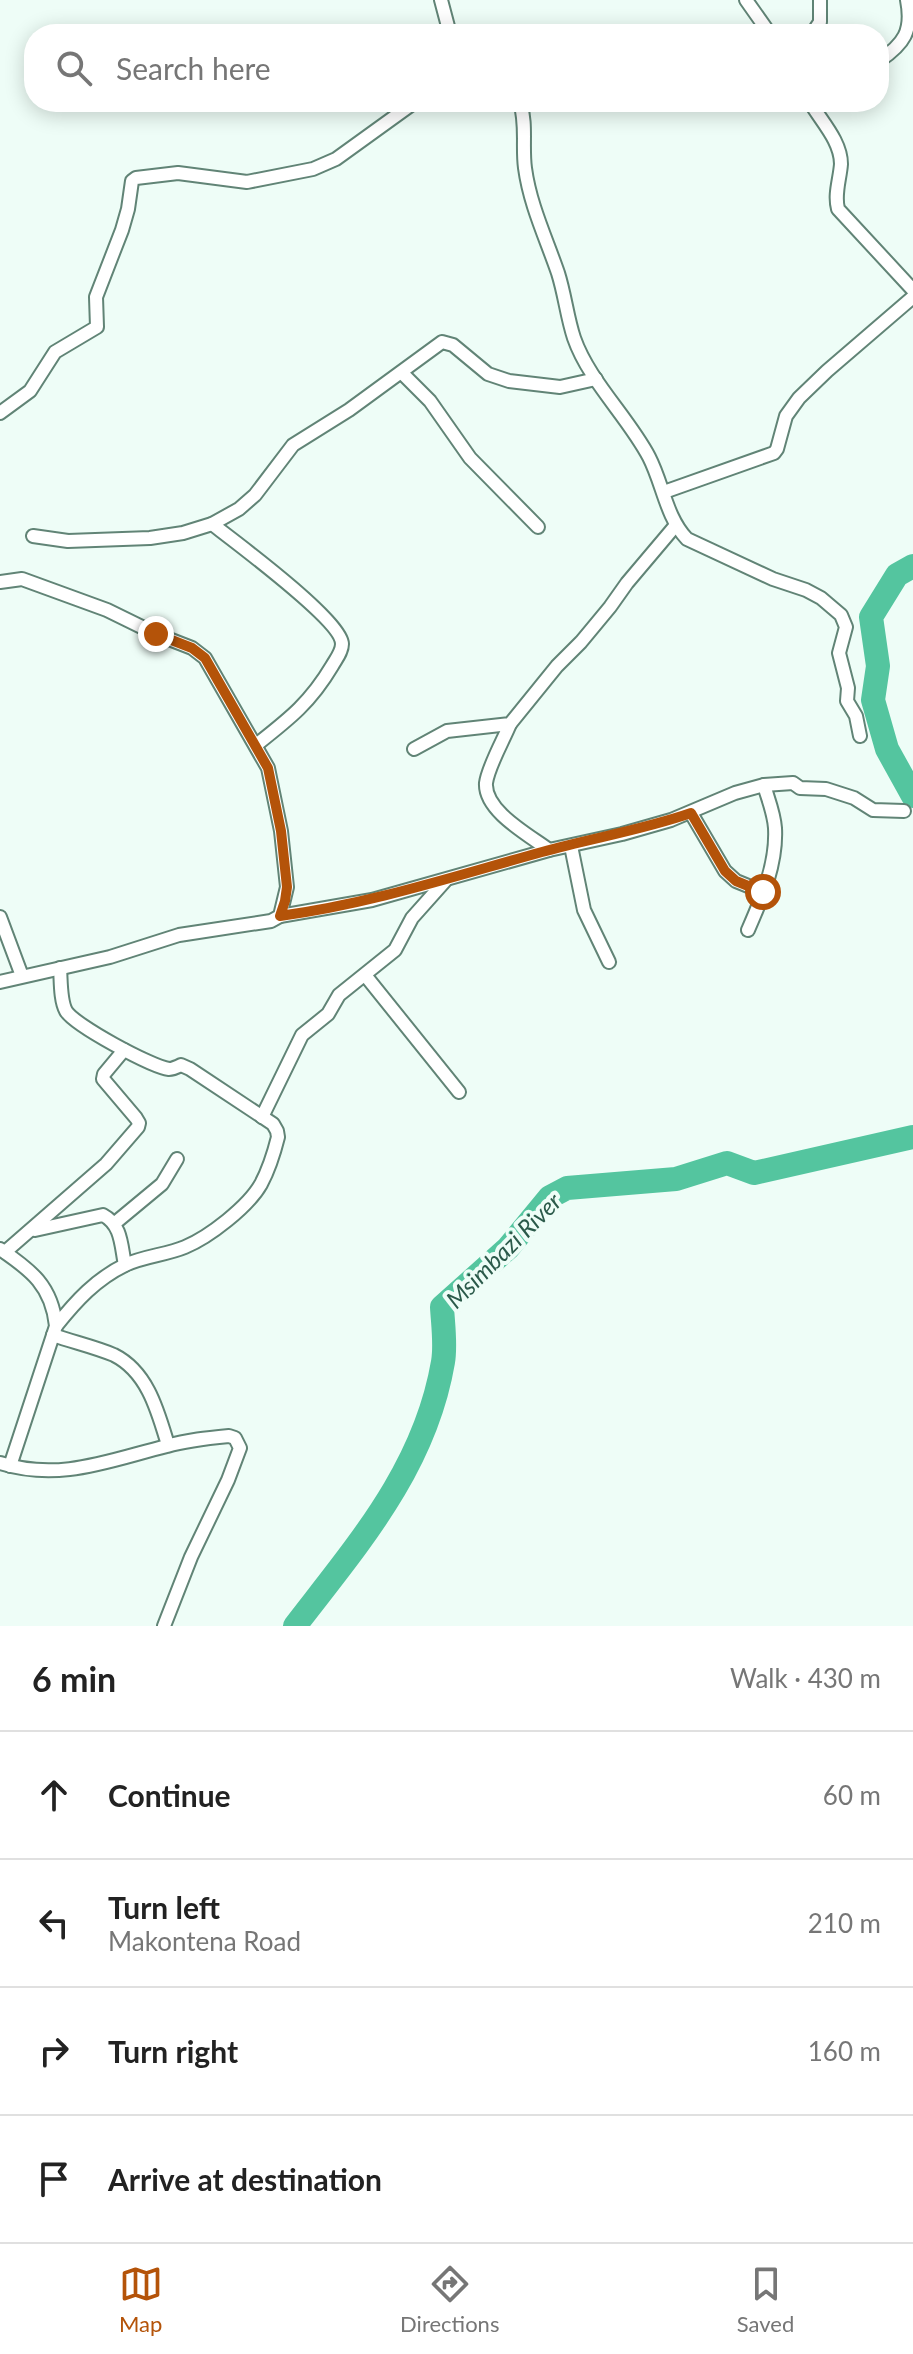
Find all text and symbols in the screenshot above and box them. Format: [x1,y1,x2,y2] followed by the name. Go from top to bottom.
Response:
[24,24,889,112] search box
[52,46,96,90] icon: search
[116,50,271,86] text: Search here
[138,616,174,652] route end
[745,874,781,910] route start
[439,1186,567,1314] water label: Msimbazi River
[32,1658,116,1699] text: 6 min
[730,1662,881,1694] text: Walk · 430 m
[32,1773,76,1817] icon: ahead
[108,1777,231,1813] text: Continue
[823,1779,881,1811] text: 60 m
[108,1889,220,1925] text: Turn left
[32,1901,76,1945] icon: left
[808,1907,881,1939] text: 210 m
[108,1925,301,1957] text: Makontena Road
[32,2029,76,2073] icon: right
[108,2033,238,2069] text: Turn right
[808,2035,881,2067] text: 160 m
[32,2157,76,2201] icon: arrive
[108,2161,382,2197] text: Arrive at destination
[119,2262,163,2337] tab: Map
[400,2262,499,2337] tab: Directions
[737,2262,794,2337] tab: Saved

